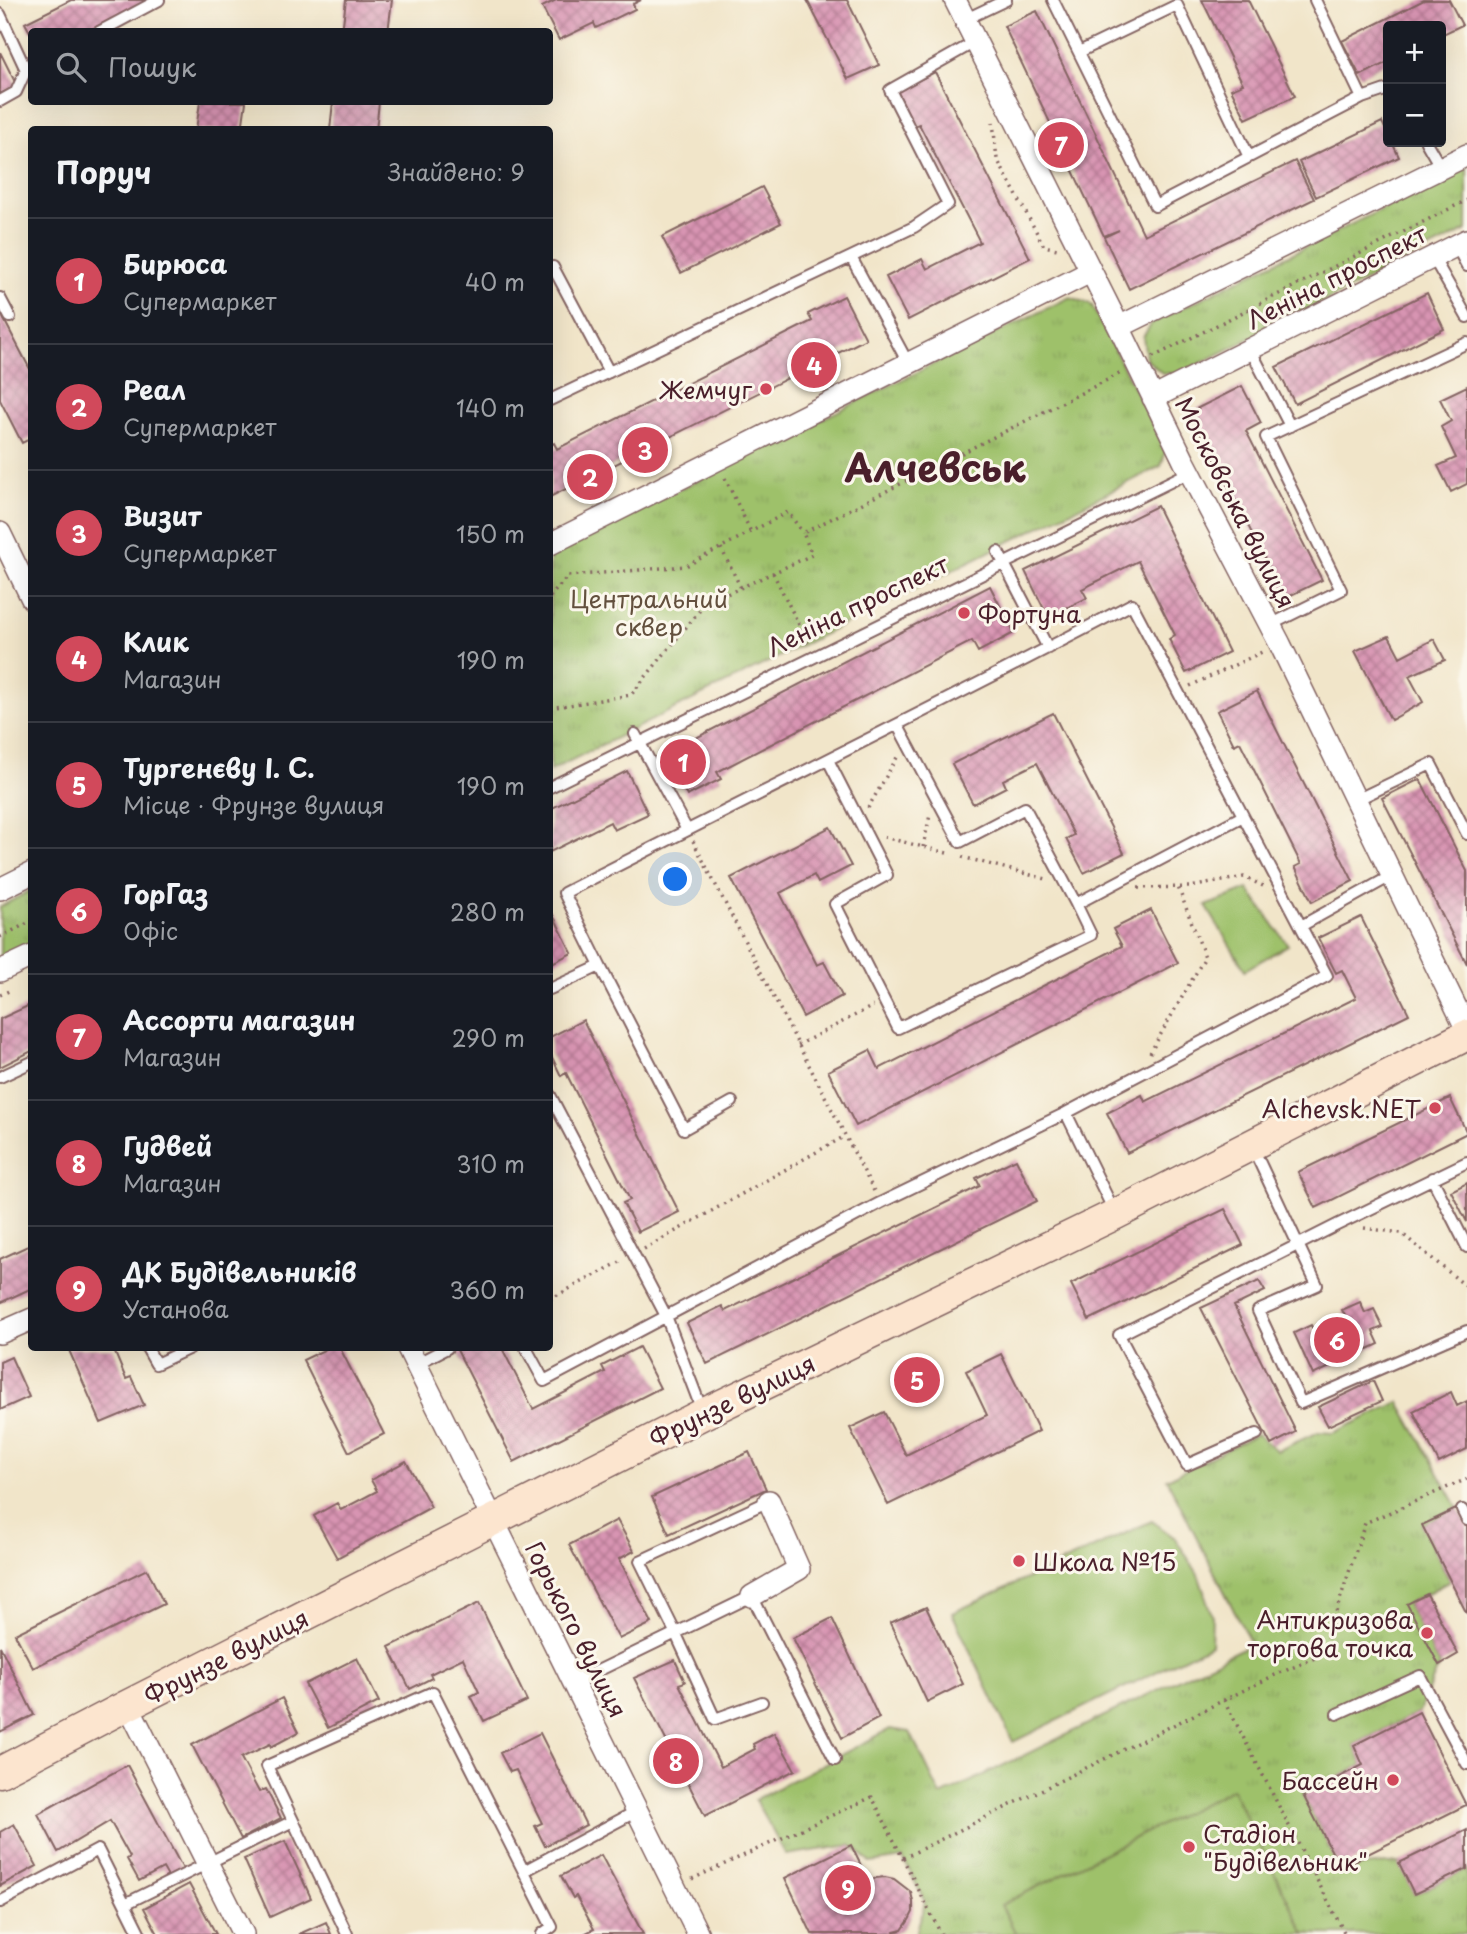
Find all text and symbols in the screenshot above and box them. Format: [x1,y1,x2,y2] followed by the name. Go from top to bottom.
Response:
[1383,21,1446,147] map controls
[1383,21,1446,84] button: +
[28,28,553,105] search box
[108,47,196,86] text: Пошук
[52,48,90,86] icon: search
[1383,84,1446,147] button: −
[1038,119,1084,171] pin: 7
[56,149,151,194] text: Поруч
[388,154,525,189] text: Знайдено: 9
[1239,215,1433,337] street label: Леніна проспект
[123,244,227,283] text: Бирюса
[74,264,85,299] text: 1
[465,264,525,299] text: 40 m
[123,283,277,318] text: Супермаркет
[791,339,837,391] pin: 4
[123,370,186,409] text: Реал
[659,371,752,407] place label: Жемчуг
[758,381,774,397] marker: Жемчуг
[71,390,87,425] text: 2
[456,390,525,425] text: 140 m
[1167,390,1305,614] street label: Московська вулиця
[123,409,277,444] text: Супермаркет
[622,424,668,476] pin: 3
[843,438,1026,495] district label: Алчевськ
[567,451,613,503] pin: 2
[123,496,201,535] text: Визит
[71,516,87,551] text: 3
[456,516,525,551] text: 150 m
[123,535,277,570] text: Супермаркет
[760,545,954,665] street label: Леніна проспект
[570,580,728,644] park label: Центральний сквер
[978,595,1081,631] place label: Фортуна
[956,605,972,621] marker: Фортуна
[123,622,189,661] text: Клик
[71,642,87,677] text: 4
[457,642,525,677] text: 190 m
[123,661,222,696] text: Магазин
[660,736,706,788] pin: 1
[123,748,315,787] text: Тургенєву І. С.
[72,768,86,803] text: 5
[457,768,525,803] text: 190 m
[123,787,384,822] text: Місце · Фрунзе вулиця
[658,862,692,896] your location
[123,874,208,913] text: ГорГаз
[71,894,87,929] text: 6
[450,894,525,929] text: 280 m
[123,913,178,948] text: Офіс
[123,1000,355,1039] text: Ассорти магазин
[72,1020,86,1055] text: 7
[452,1020,525,1055] text: 290 m
[123,1039,222,1074] text: Магазин
[1262,1090,1422,1126] place label: Alchevsk.NET
[1427,1100,1443,1116] marker: Alchevsk.NET
[123,1126,212,1165] text: Гудвей
[72,1146,86,1181] text: 8
[456,1146,525,1181] text: 310 m
[123,1165,222,1200] text: Магазин
[123,1252,357,1291] text: ДК Будівельників
[72,1272,86,1307] text: 9
[450,1272,525,1307] text: 360 m
[123,1291,229,1326] text: Установа
[1314,1314,1360,1366] pin: 6
[643,1344,821,1456] street label: Фрунзе вулиця
[894,1354,940,1406] pin: 5
[517,1535,637,1723] street label: Горького вулиця
[1033,1543,1176,1579] place label: Школа №15
[1011,1553,1027,1569] marker: Школа №15
[138,1599,314,1713] street label: Фрунзе вулиця
[1247,1601,1413,1665] place label: Антикризова торгова точка
[1419,1625,1435,1641] marker: Антикризова торгова точка
[653,1735,699,1787] pin: 8
[1281,1762,1379,1798] place label: Бассейн
[1385,1772,1401,1788] marker: Бассейн
[1203,1815,1368,1879] place label: Стадіон "Будівельник"
[1181,1839,1197,1855] marker: Стадіон "Будівельник"
[825,1862,871,1914] pin: 9

